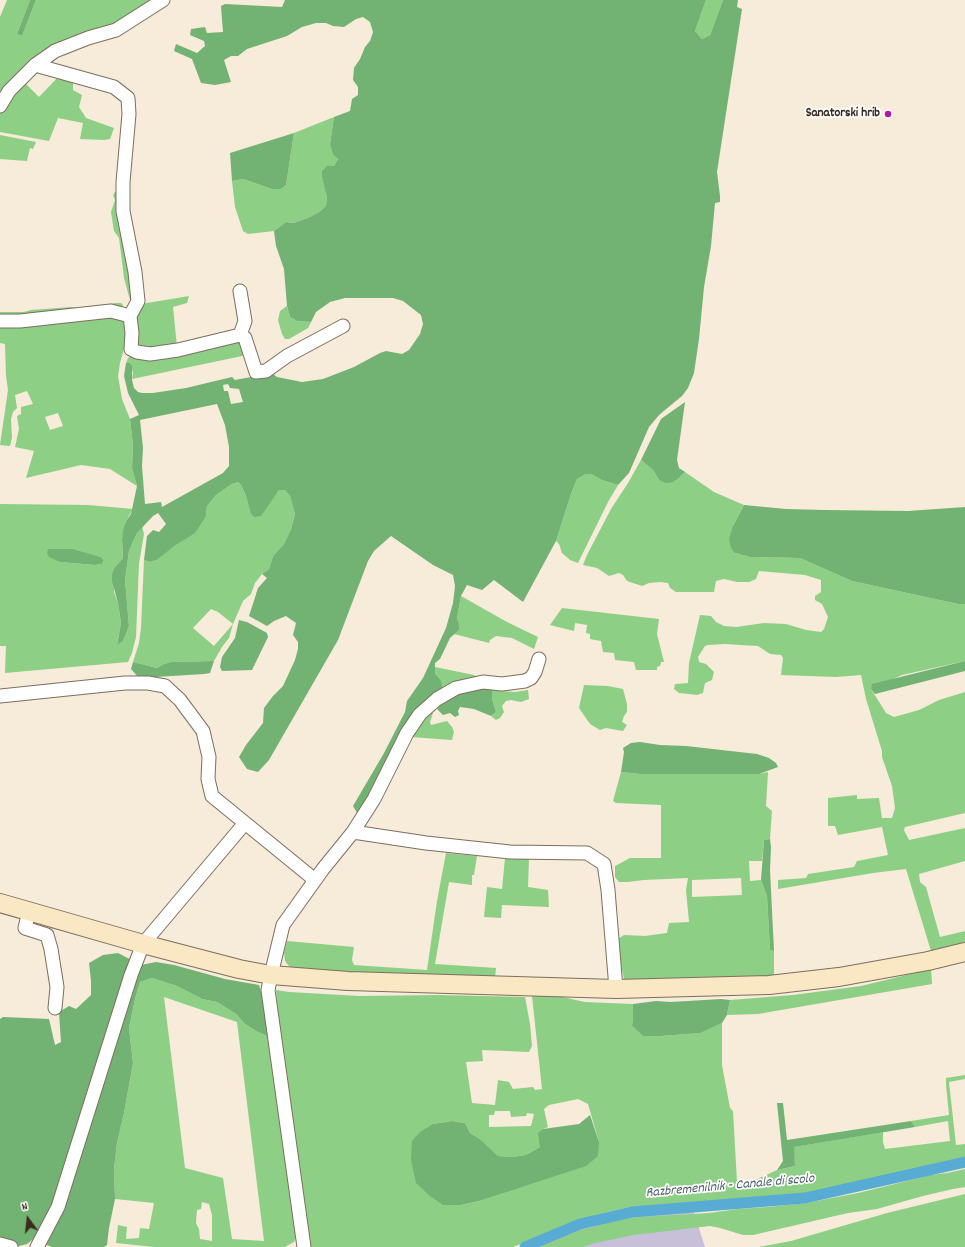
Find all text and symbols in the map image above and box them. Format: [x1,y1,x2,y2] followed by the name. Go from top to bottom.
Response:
[806,106,880,122] place label: Sanatorski hrib
[883,109,893,119] marker: Sanatorski hrib
[645,1171,815,1203] water label: Razbremenilnik - Canale di scolo
[8,1199,48,1239] north arrow
[20,1199,30,1216] text: N

